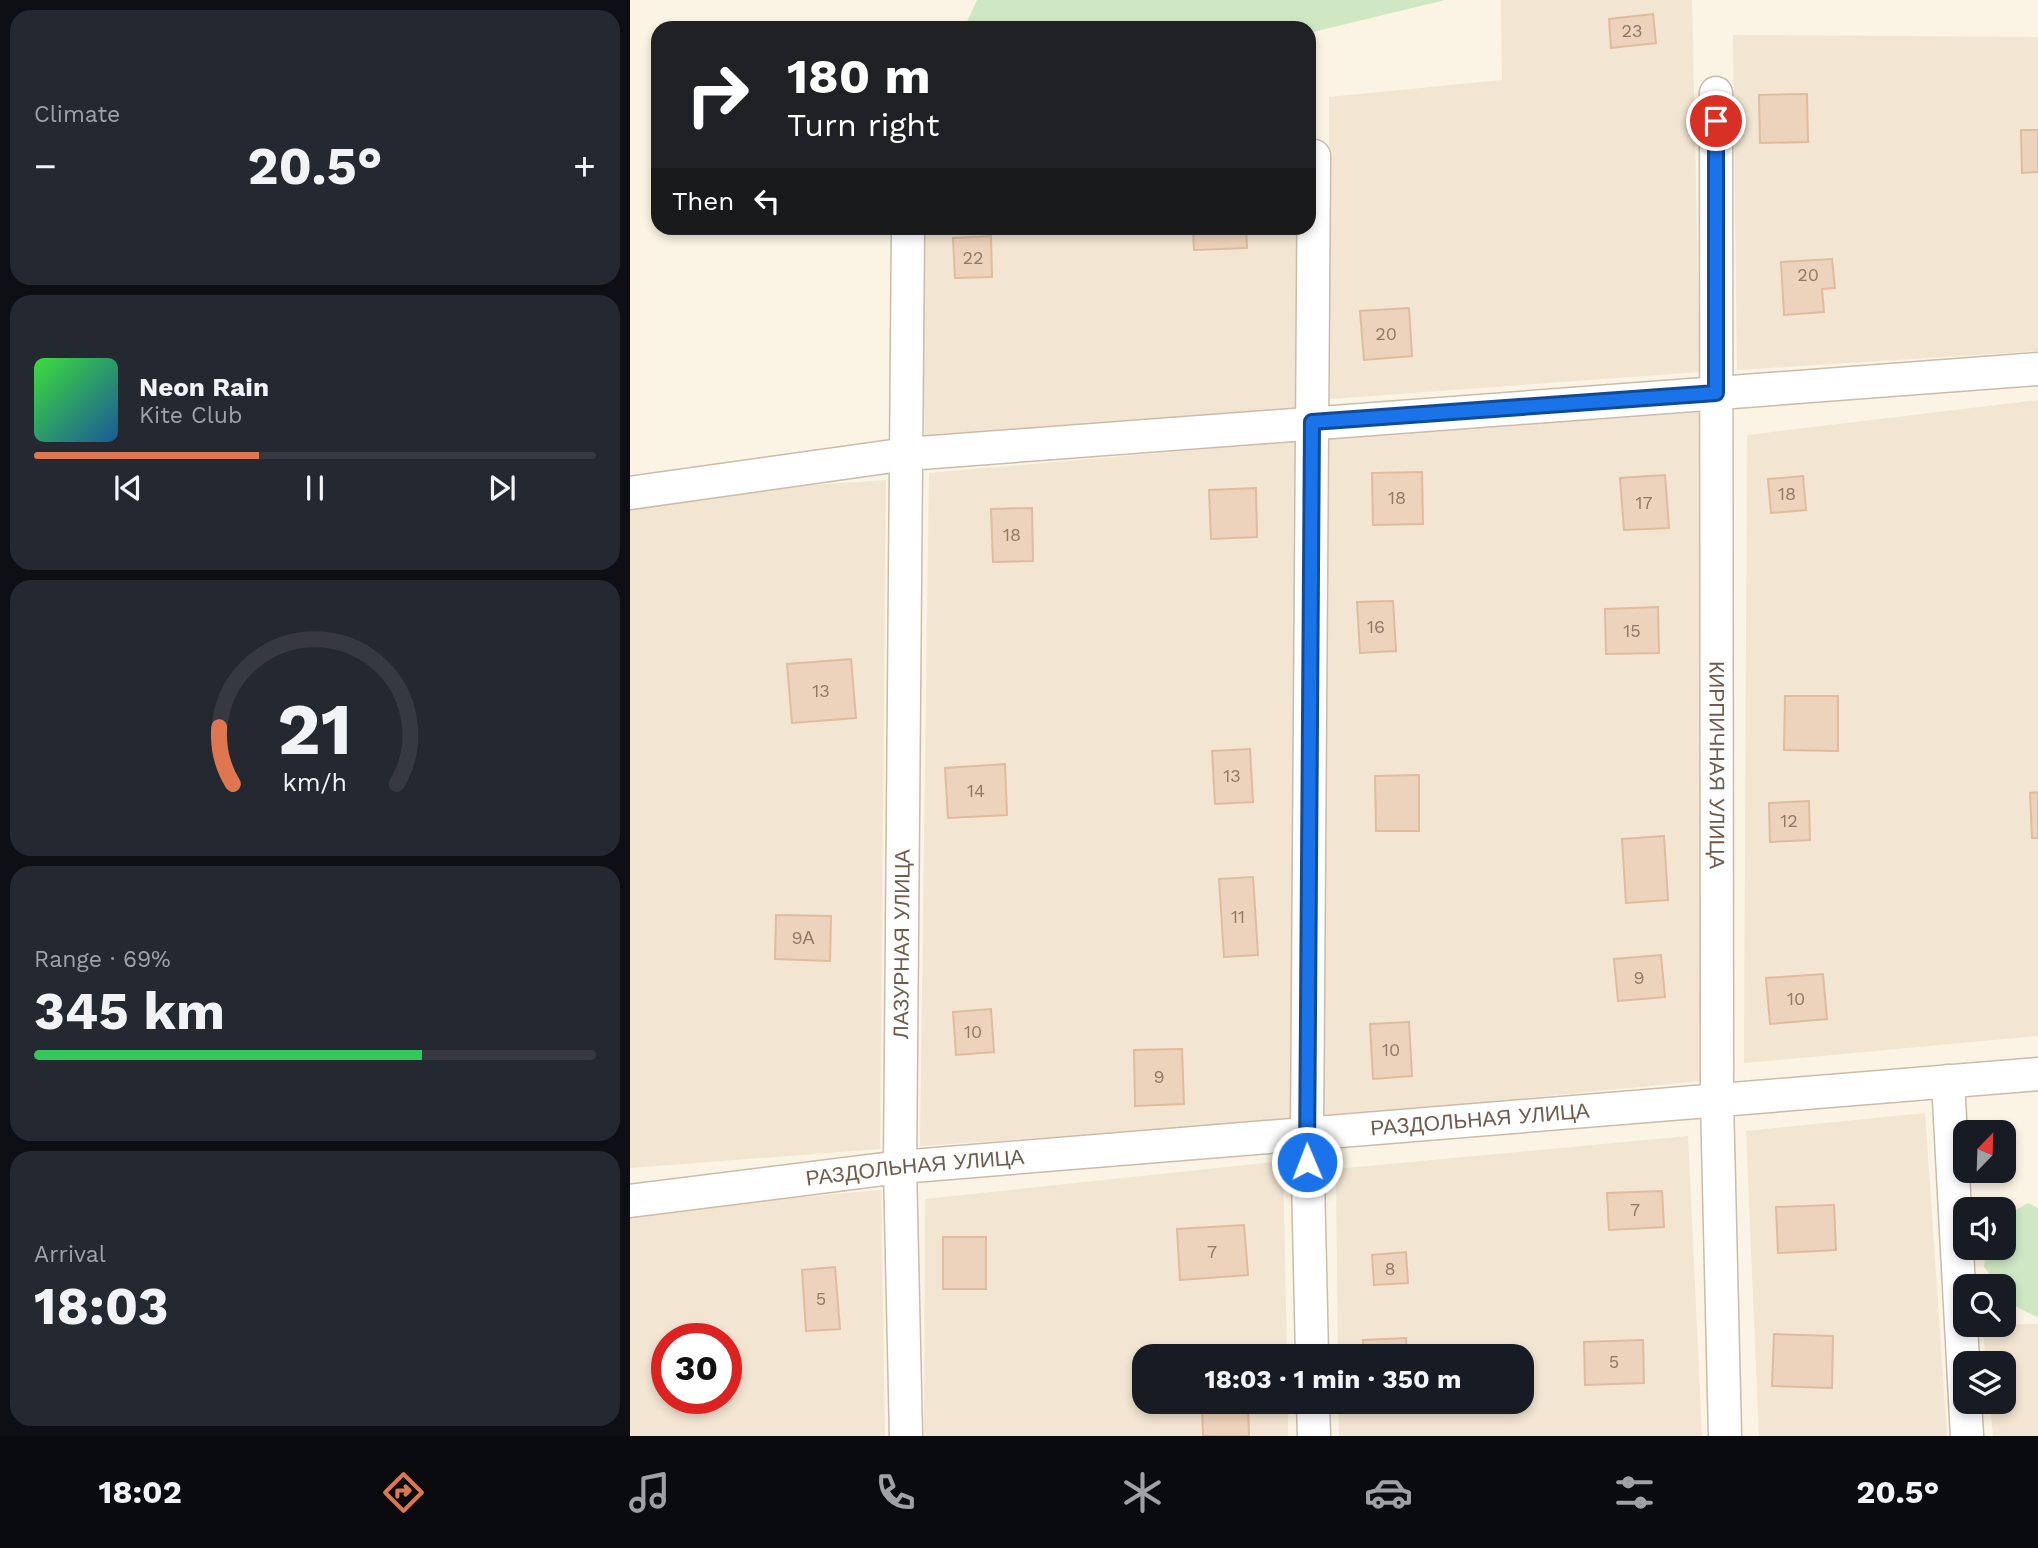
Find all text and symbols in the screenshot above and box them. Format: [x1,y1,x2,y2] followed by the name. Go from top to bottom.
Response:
[1622,20,1643,41] house number: 23
[787,47,931,105] text: 180 m
[672,49,763,140] icon: right
[1686,91,1746,151] pin
[34,101,120,128] text: Climate
[1697,102,1735,140] icon: arrive
[787,106,939,144] text: Turn right
[247,136,383,197] text: 20.5°
[34,144,57,188] text: −
[573,144,596,188] text: +
[748,182,786,220] icon: left
[672,186,734,216] text: Then
[963,247,984,268] house number: 22
[1797,264,1819,285] house number: 20
[1375,323,1397,344] house number: 20
[139,372,269,402] text: Neon Rain
[139,402,242,429] text: Kite Club
[109,469,147,507] icon: previous
[296,469,334,507] icon: pause
[483,469,521,507] icon: next
[1778,483,1796,504] house number: 18
[1388,487,1406,508] house number: 18
[1635,492,1653,513] house number: 17
[1003,524,1021,545] house number: 18
[1367,616,1385,637] house number: 16
[1623,620,1641,641] house number: 15
[1705,661,1730,869] street label: КИРПИЧНАЯ УЛИЦА
[812,680,830,701] house number: 13
[278,686,352,772] text: 21
[1223,765,1241,786] house number: 13
[283,768,347,797] text: km/h
[967,780,985,801] house number: 14
[1780,810,1798,831] house number: 12
[888,849,915,1039] street label: ЛАЗУРНАЯ УЛИЦА
[1231,906,1245,927] house number: 11
[791,927,815,948] house number: 9А
[34,946,171,973] text: Range · 69%
[1633,967,1645,988] house number: 9
[34,981,225,1042] text: 345 km
[1787,988,1805,1009] house number: 10
[964,1021,982,1042] house number: 10
[1382,1039,1400,1060] house number: 10
[1153,1066,1165,1087] house number: 9
[1369,1098,1590,1141] street label: РАЗДОЛЬНАЯ УЛИЦА
[1953,1120,2016,1183] north arrow
[1953,1120,2016,1414] map controls
[1270,1125,1344,1199] position arrow
[804,1144,1025,1191] street label: РАЗДОЛЬНАЯ УЛИЦА
[1953,1197,2016,1260] button: sound
[1630,1199,1640,1220] house number: 7
[34,1241,106,1268] text: Arrival
[1207,1241,1217,1262] house number: 7
[1384,1258,1396,1279] house number: 8
[1953,1274,2016,1337] button: search
[34,1276,169,1337] text: 18:03
[816,1288,826,1309] house number: 5
[651,1323,742,1414] speed limit sign: 30
[1609,1351,1619,1372] house number: 5
[1953,1351,2016,1414] button: layers
[1204,1364,1462,1394] text: 18:03 · 1 min · 350 m
[379,1468,428,1517] icon: directions
[625,1468,674,1517] icon: music
[871,1468,920,1517] icon: phone
[1118,1468,1167,1517] icon: climate
[1364,1468,1413,1517] icon: car
[1610,1468,1659,1517] icon: filters
[99,1473,182,1511] text: 18:02
[1856,1473,1939,1511] text: 20.5°

